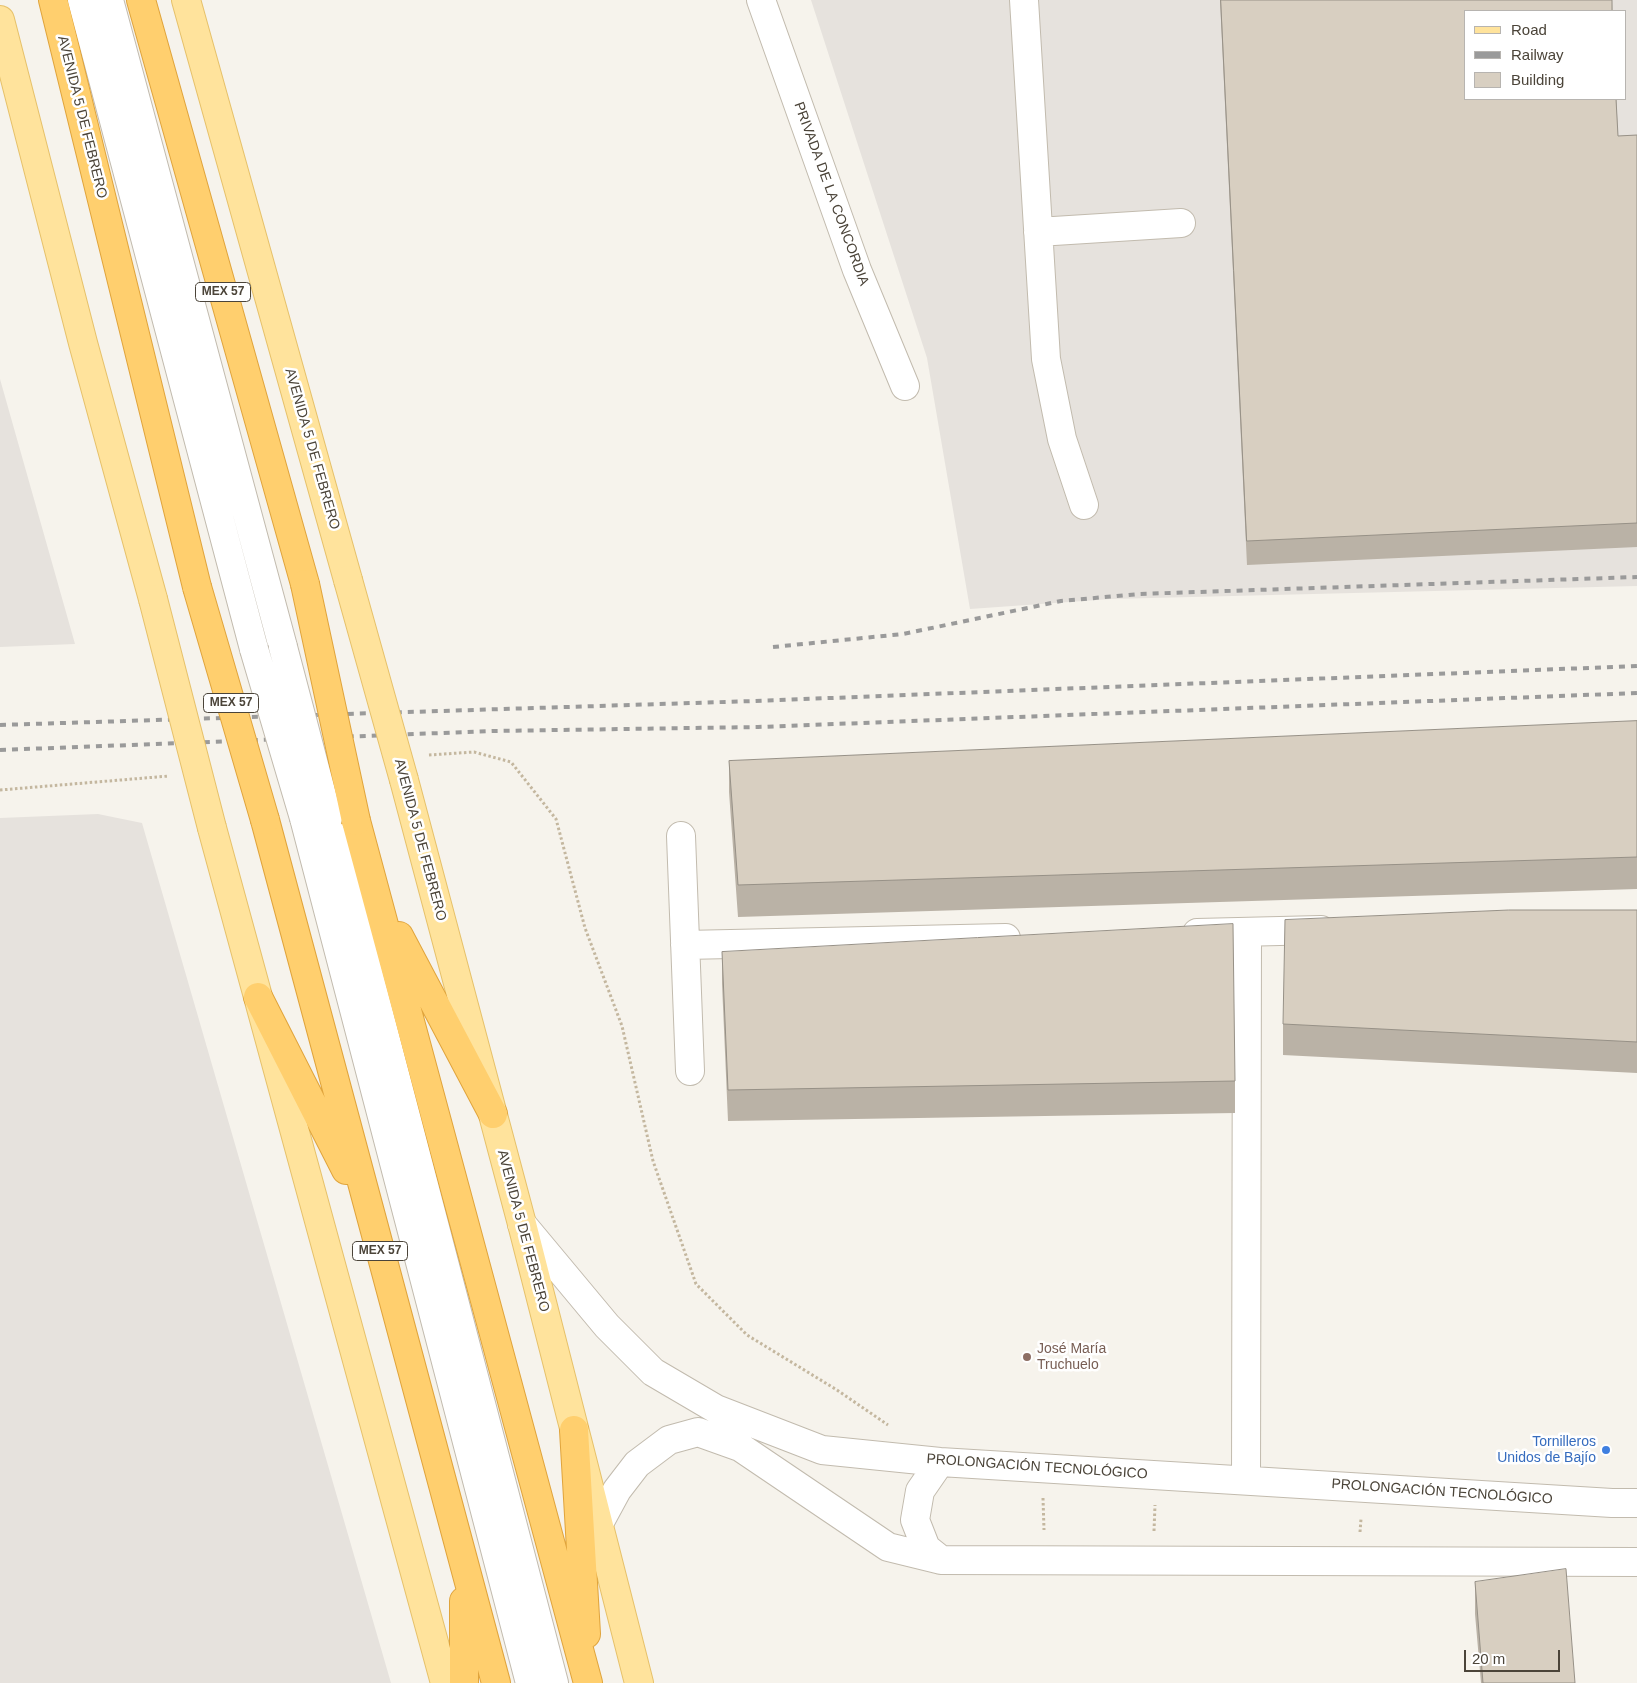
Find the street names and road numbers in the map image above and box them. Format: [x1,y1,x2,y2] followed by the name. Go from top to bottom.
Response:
[54,34,110,200] street label: AVENIDA 5 DE FEBRERO
[790,100,872,288] street label: PRIVADA DE LA CONCORDIA
[196,282,250,302] road number: MEX 57
[281,366,343,532] street label: AVENIDA 5 DE FEBRERO
[204,694,258,712] road number: MEX 57
[390,757,450,923] street label: AVENIDA 5 DE FEBRERO
[493,1148,553,1314] street label: AVENIDA 5 DE FEBRERO
[352,1242,408,1260] road number: MEX 57
[926,1451,1148,1483] street label: PROLONGACIÓN TECNOLÓGICO
[1331,1476,1553,1508] street label: PROLONGACIÓN TECNOLÓGICO

